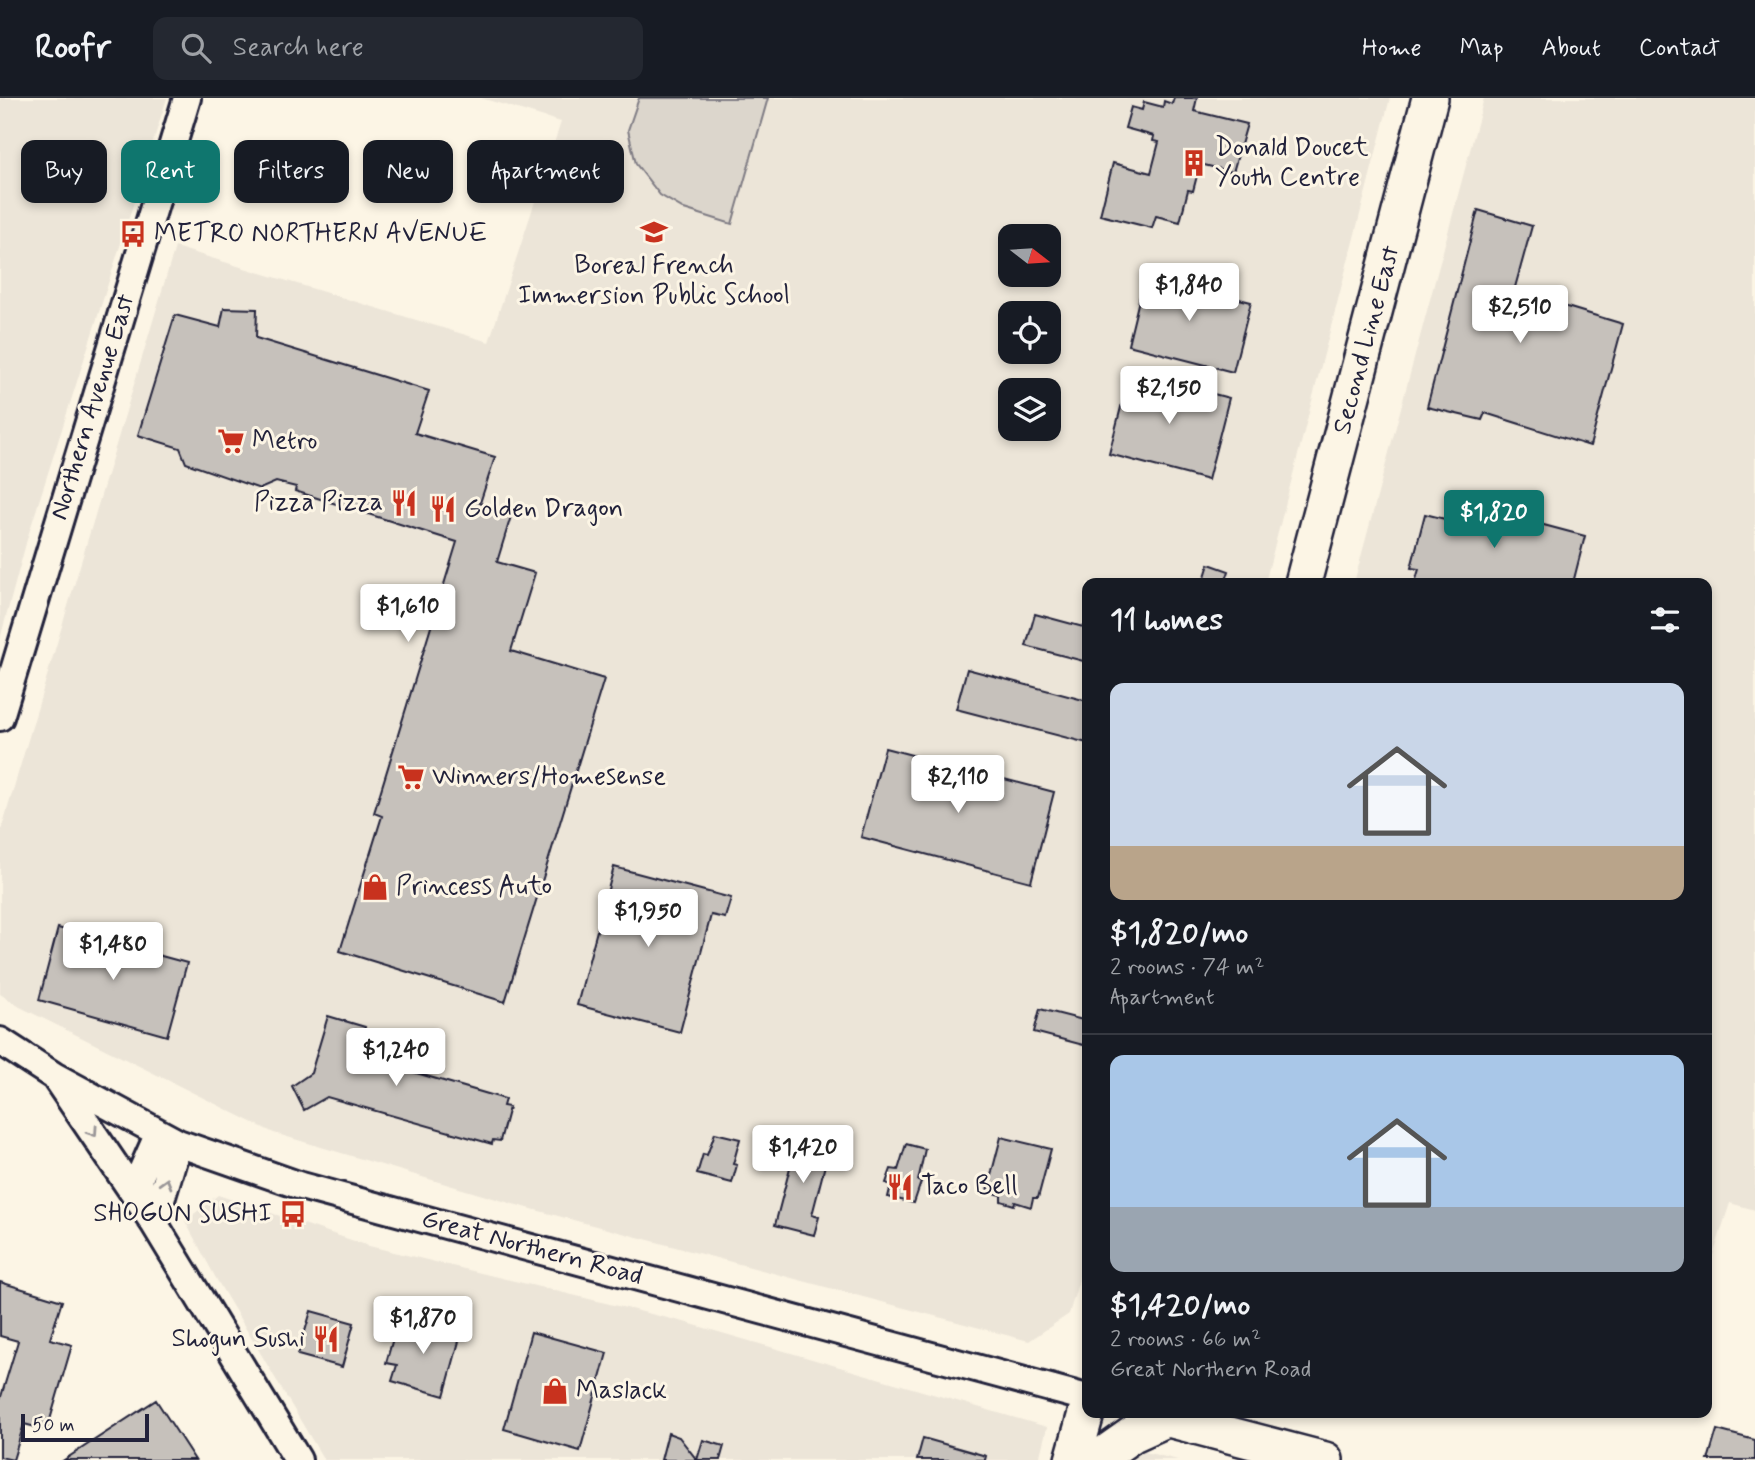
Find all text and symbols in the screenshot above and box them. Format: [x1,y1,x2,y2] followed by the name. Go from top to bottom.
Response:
[153,17,643,80] search box
[35,26,111,70] text: Roofr
[177,29,215,67] icon: search
[233,31,364,65] text: Search here
[1362,33,1422,64] text: Home
[1460,33,1504,64] text: Map
[1542,33,1601,64] text: About
[1639,33,1720,64] text: Contact
[1215,131,1369,195] place label: Donald Doucet Youth Centre
[21,140,107,203] chip: Buy
[121,140,220,203] chip: Rent
[234,140,349,203] chip: Filters
[363,140,453,203] chip: New
[467,140,624,203] chip: Apartment
[1179,148,1209,178] building icon: Donald Doucet Youth Centre
[154,217,487,251] place label: METRO NORTHERN AVENUE
[639,217,669,247] school or university icon: Boreal French Immersion Public School
[118,219,148,249] bus stop icon: METRO NORTHERN AVENUE
[998,224,1060,287] north arrow
[998,224,1061,441] map controls
[1325,242,1409,438] street label: Second Line East
[518,249,790,313] place label: Boreal French Immersion Public School
[1132,264,1246,323] pin: $1,840
[1155,271,1223,301] text: $1,840
[1463,286,1577,345] pin: $2,510
[42,290,144,524] street label: Northern Avenue East
[1488,293,1552,323] text: $2,510
[998,301,1061,364] button: locate
[1112,366,1226,426] pin: $2,150
[1136,374,1202,404] text: $2,150
[998,378,1061,441] button: layers
[252,424,318,458] place label: Metro
[216,426,246,456] supermarket icon: Metro
[254,486,383,520] place label: Pizza Pizza
[389,488,419,518] restaurant icon: Pizza Pizza
[1437,490,1551,550] pin: $1,820
[464,492,623,526] place label: Golden Dragon
[428,494,458,524] restaurant icon: Golden Dragon
[1460,498,1528,528] text: $1,820
[351,584,465,644] pin: $1,610
[376,592,440,622] text: $1,610
[1110,601,1223,640] text: 11 homes
[1646,601,1684,639] icon: filters
[1334,728,1460,854] icon: home
[901,756,1015,815] pin: $2,110
[432,760,666,794] place label: Winners/Homesense
[396,762,426,792] supermarket icon: Winners/Homesense
[927,763,989,793] text: $2,110
[396,870,552,904] place label: Princess Auto
[360,872,390,902] shop icon: Princess Auto
[591,890,705,949] pin: $1,950
[614,897,682,927] text: $1,950
[1110,914,1248,953] text: $1,820/mo
[56,922,170,982] pin: $1,480
[79,930,147,960] text: $1,480
[1110,953,1265,983] text: 2 rooms · 74 m²
[1110,983,1215,1013] text: Apartment
[339,1028,453,1088] pin: $1,240
[362,1036,430,1066] text: $1,240
[1334,1100,1460,1226] icon: home
[84,1124,97,1137] one-way arrow
[746,1126,860,1185] pin: $1,420
[768,1133,838,1163] text: $1,420
[921,1170,1018,1204] place label: Taco Bell
[885,1172,915,1202] restaurant icon: Taco Bell
[158,1177,172,1189] one-way arrow
[93,1197,272,1231] place label: SHOGUN SUSHI
[278,1199,308,1229] bus stop icon: SHOGUN SUSHI
[418,1202,646,1294] street label: Great Northern Road
[1110,1286,1250,1325] text: $1,420/mo
[366,1296,480,1356] pin: $1,870
[389,1304,457,1334] text: $1,870
[171,1322,305,1356] place label: Shogun Sushi
[311,1324,341,1354] restaurant icon: Shogun Sushi
[1110,1325,1261,1355] text: 2 rooms · 66 m²
[1110,1355,1311,1385] text: Great Northern Road
[576,1374,667,1408] place label: Maslack
[540,1376,570,1406] shop icon: Maslack
[21,1411,149,1443] scale bar
[32,1413,75,1438] text: 50 m

